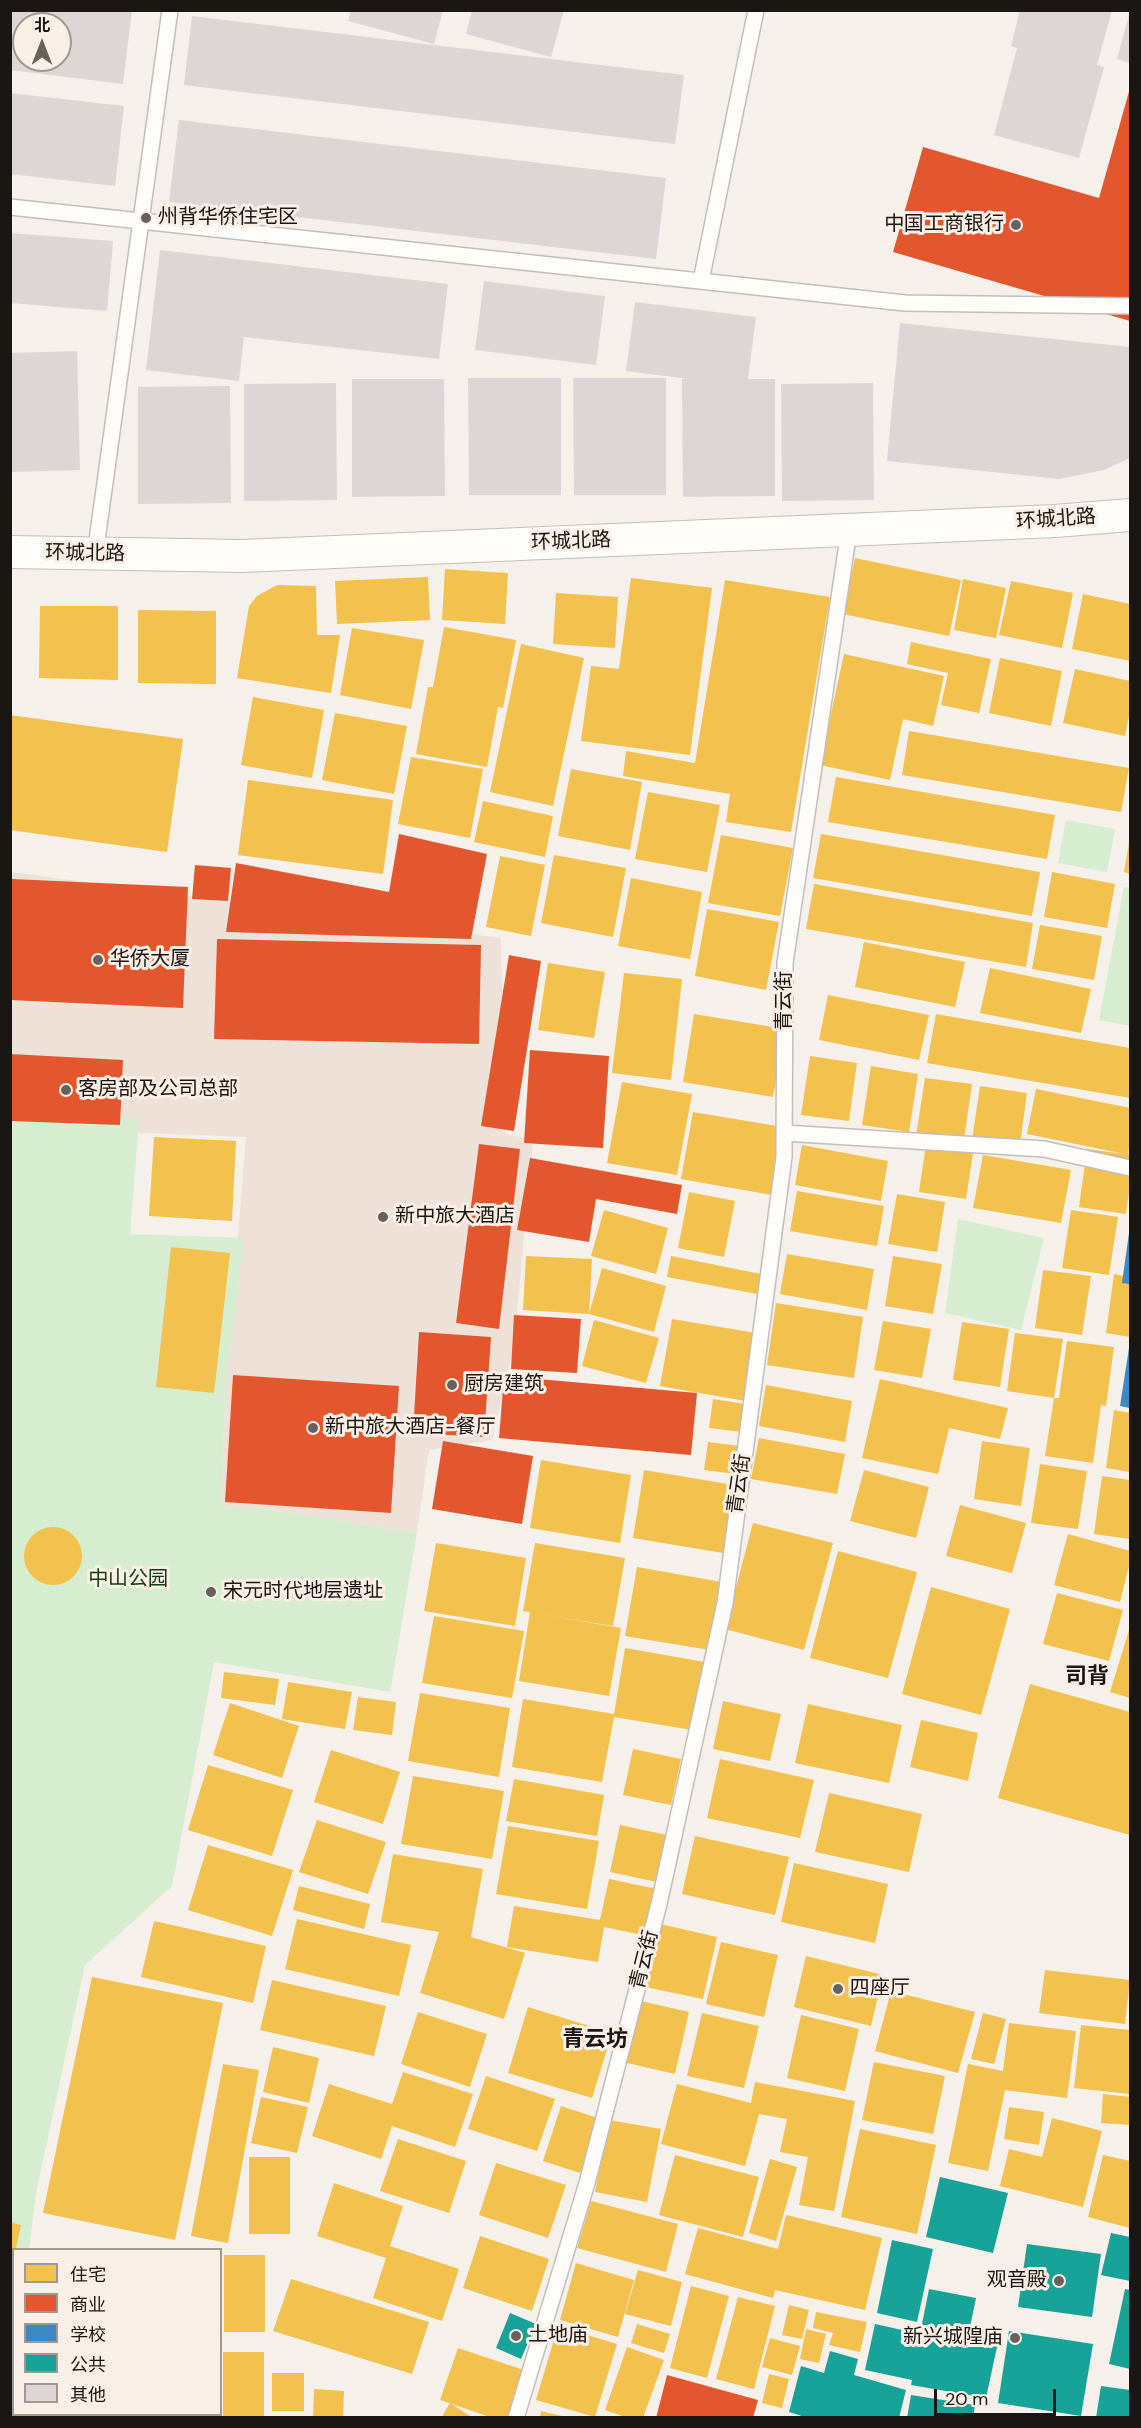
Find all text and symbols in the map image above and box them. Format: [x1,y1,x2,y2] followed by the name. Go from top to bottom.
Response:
[12,12,72,72] north arrow
[34,15,50,36] text: 北
[158,206,298,230] place label: 州背华侨住宅区
[139,211,153,225] marker: 州背华侨住宅区
[884,213,1004,237] place label: 中国工商银行
[1009,218,1023,232] marker: 中国工商银行
[1015,505,1097,535] street label: 环城北路
[531,529,611,555] street label: 环城北路
[45,541,125,567] street label: 环城北路
[110,948,190,972] place label: 华侨大厦
[91,953,105,967] marker: 华侨大厦
[773,971,797,1031] street label: 青云街
[78,1078,238,1102] place label: 客房部及公司总部
[59,1083,73,1097] marker: 客房部及公司总部
[395,1205,515,1229] place label: 新中旅大酒店
[376,1210,390,1224] marker: 新中旅大酒店
[464,1373,544,1397] place label: 厨房建筑
[445,1378,459,1392] marker: 厨房建筑
[325,1416,496,1440] place label: 新中旅大酒店-餐厅
[306,1421,320,1435] marker: 新中旅大酒店-餐厅
[724,1453,756,1515] street label: 青云街
[88,1568,168,1592] park label: 中山公园
[223,1580,383,1604] place label: 宋元时代地层遗址
[204,1585,218,1599] marker: 宋元时代地层遗址
[1065,1664,1109,1690] district label: 司背
[626,1928,664,1992] street label: 青云街
[850,1977,910,2001] place label: 四座厅
[831,1982,845,1996] marker: 四座厅
[562,2027,628,2053] district label: 青云坊
[12,2248,222,2416] legend
[70,2263,106,2287] text: 住宅
[987,2269,1047,2293] place label: 观音殿
[1052,2274,1066,2288] marker: 观音殿
[70,2293,106,2317] text: 商业
[70,2323,106,2347] text: 学校
[528,2324,588,2348] place label: 土地庙
[903,2326,1003,2350] place label: 新兴城隍庙
[509,2329,523,2343] marker: 土地庙
[1008,2331,1022,2345] marker: 新兴城隍庙
[70,2353,106,2377] text: 公共
[937,2377,1058,2415] scale bar
[70,2383,106,2407] text: 其他
[945,2387,988,2411] text: 20 m

